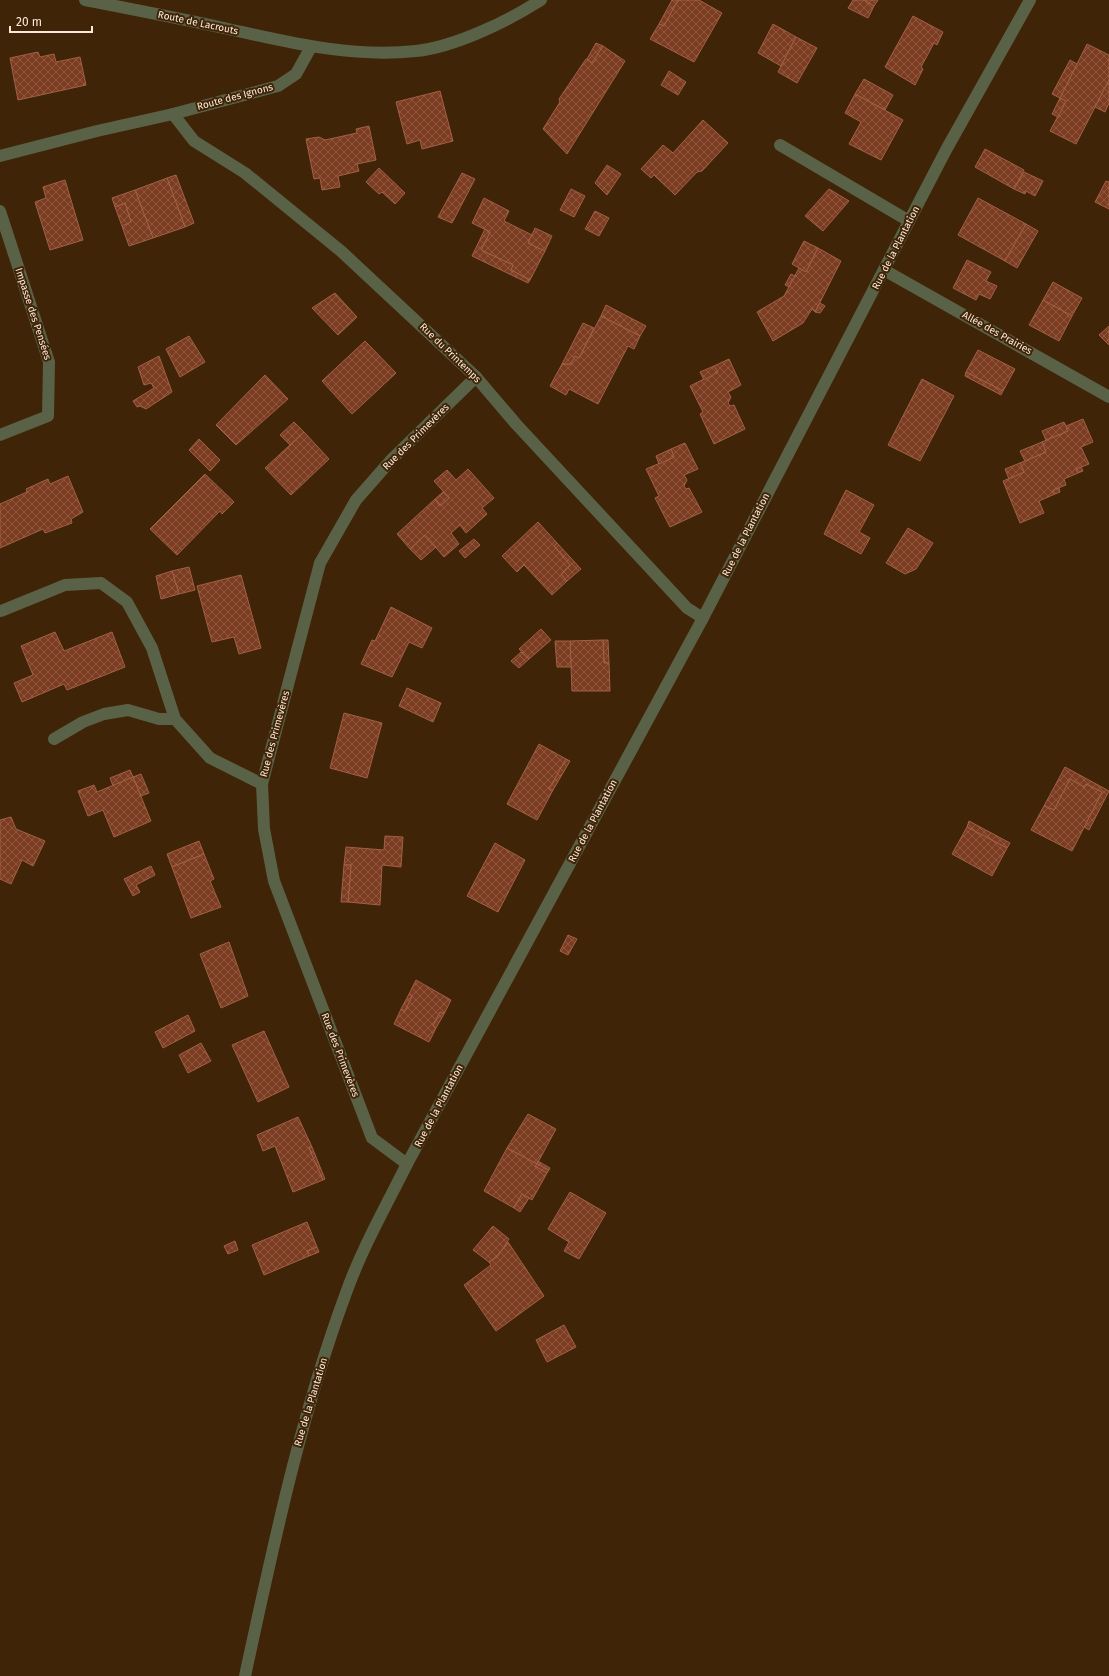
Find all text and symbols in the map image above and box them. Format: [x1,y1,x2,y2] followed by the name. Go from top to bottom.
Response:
[10,8,92,34] scale bar
[157,9,240,37] street label: Route de Lacrouts
[16,15,42,29] text: 20 m
[196,81,275,113] street label: Route des Ignons
[870,204,922,292] street label: Rue de la Plantation
[12,267,54,362] street label: Impasse des Pensées
[960,309,1034,357] street label: Allée des Prairies
[417,321,483,386] street label: Rue du Printemps
[380,401,452,473] street label: Rue des Primevères
[720,491,772,579] street label: Rue de la Plantation
[258,689,292,779] street label: Rue des Primevères
[566,778,620,864] street label: Rue de la Plantation
[318,1011,362,1099] street label: Rue des Primevères
[412,1063,466,1149] street label: Rue de la Plantation
[292,1356,330,1448] street label: Rue de la Plantation

